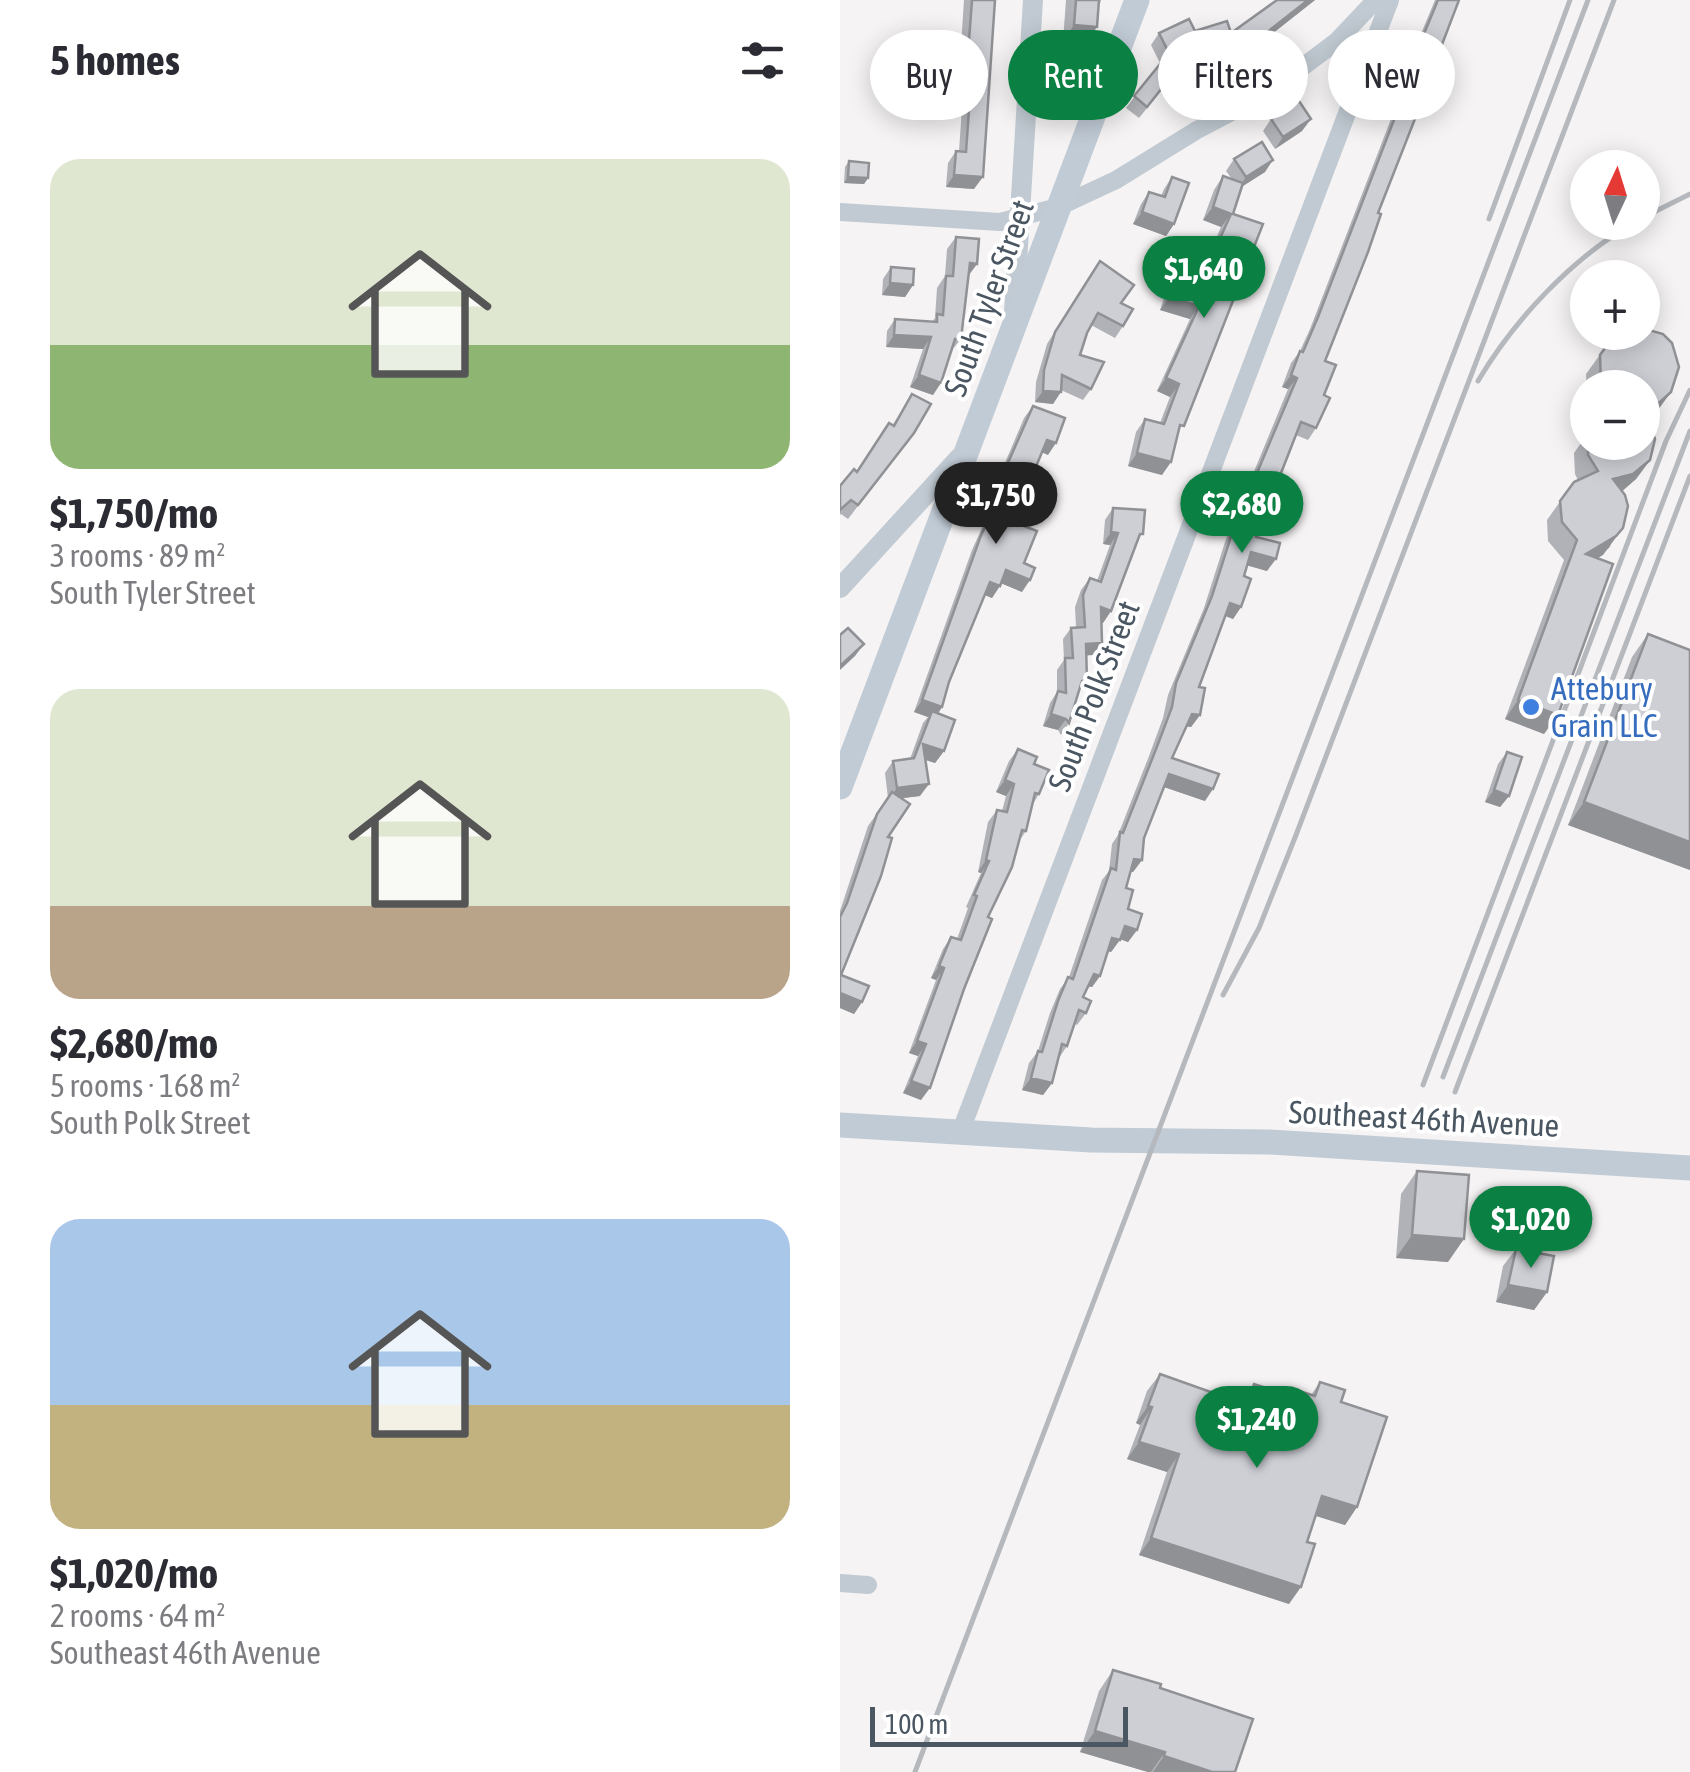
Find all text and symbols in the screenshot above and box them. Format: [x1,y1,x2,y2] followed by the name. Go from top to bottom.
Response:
[870,30,988,120] chip: Buy
[1008,30,1138,120] chip: Rent
[1158,30,1308,120] chip: Filters
[1328,30,1455,120] chip: New
[735,33,790,88] icon: filters
[50,36,180,84] text: 5 homes
[1570,150,1660,240] north arrow
[1570,150,1660,460] map controls
[936,195,1041,401] street label: South Tyler Street
[330,224,510,404] icon: home
[1123,236,1285,321] pin: $1,640
[1164,250,1244,287] text: $1,640
[1570,260,1660,350] button: +
[1570,370,1660,460] button: −
[915,462,1077,547] pin: $1,750
[1161,471,1323,556] pin: $2,680
[956,476,1036,513] text: $1,750
[1202,485,1282,522] text: $2,680
[50,489,218,537] text: $1,750/mo
[50,537,225,574] text: 3 rooms · 89 m²
[50,574,256,611] text: South Tyler Street
[1040,596,1147,796] street label: South Polk Street
[1551,670,1657,744] place label: Attebury Grain LLC
[1520,696,1542,718] marker: Attebury Grain LLC
[330,754,510,934] icon: home
[50,1019,218,1067] text: $2,680/mo
[50,1067,240,1104] text: 5 rooms · 168 m²
[1288,1093,1560,1144] street label: Southeast 46th Avenue
[50,1104,251,1141] text: South Polk Street
[1450,1186,1612,1271] pin: $1,020
[1491,1200,1571,1237] text: $1,020
[330,1284,510,1464] icon: home
[1176,1386,1338,1471] pin: $1,240
[1217,1400,1297,1437] text: $1,240
[50,1549,218,1597] text: $1,020/mo
[50,1597,225,1634] text: 2 rooms · 64 m²
[50,1634,321,1671] text: Southeast 46th Avenue
[870,1702,1128,1746] scale bar
[885,1708,948,1740] text: 100 m

